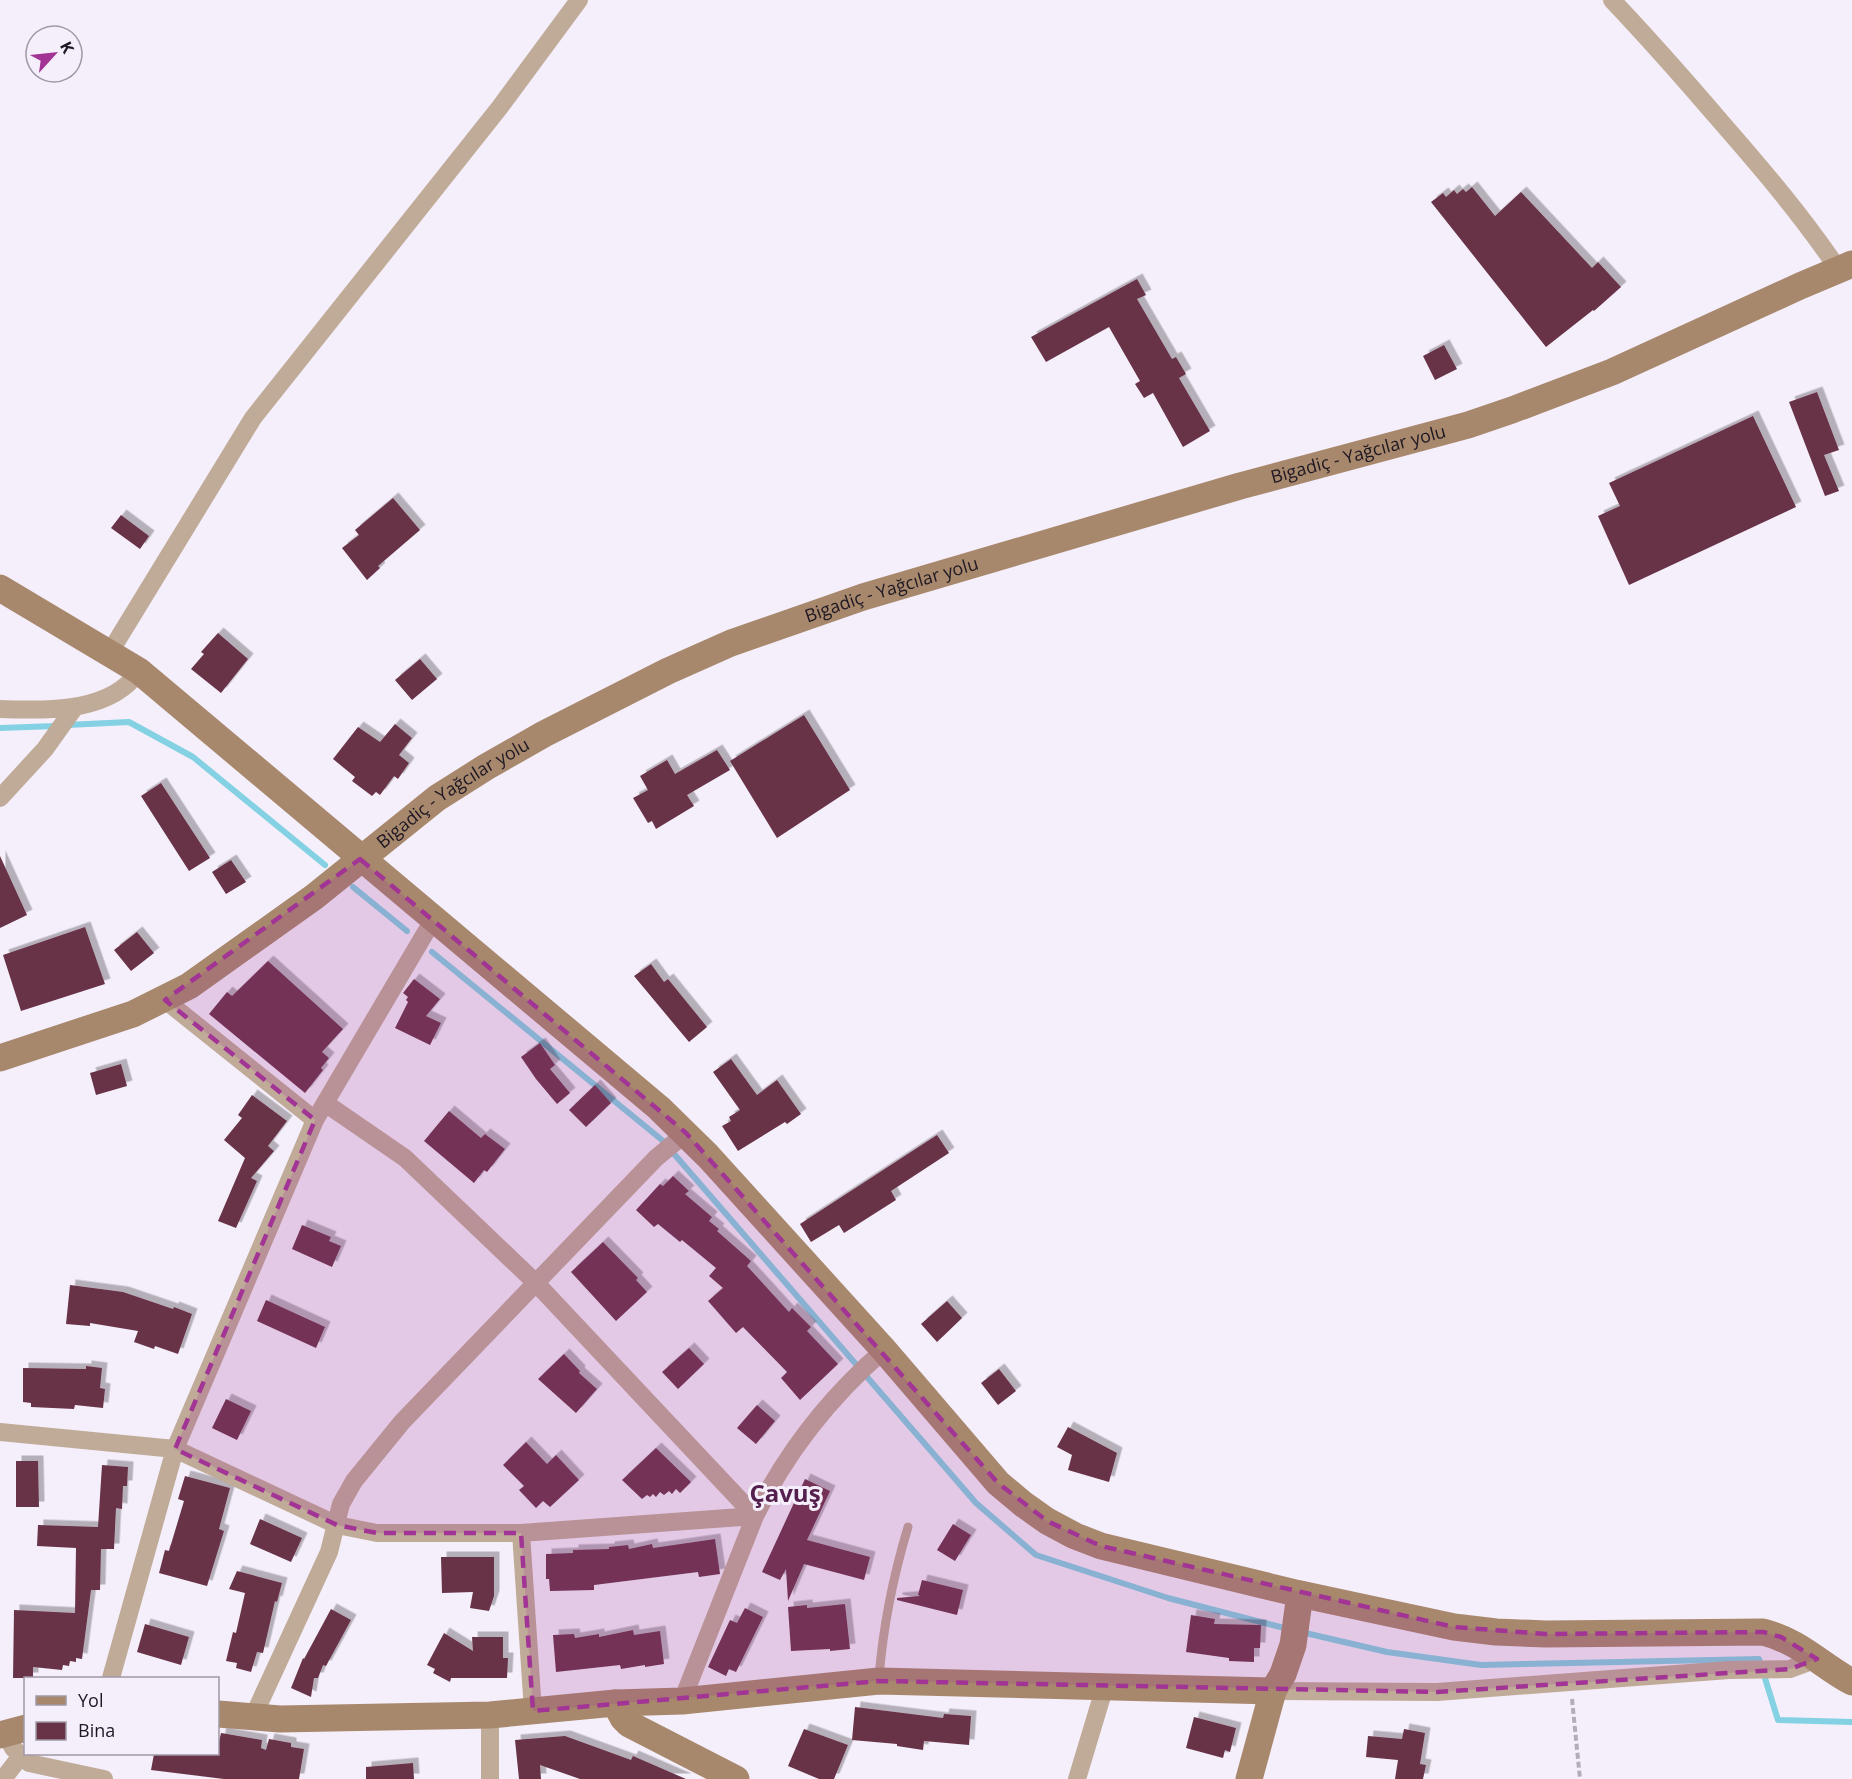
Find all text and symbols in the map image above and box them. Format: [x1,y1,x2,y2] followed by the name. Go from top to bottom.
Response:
[24,24,84,84] north arrow
[55,37,80,57] text: K
[1268,418,1448,488] street label: Bigadiç - Yağcılar yolu
[801,551,981,627] street label: Bigadiç - Yağcılar yolu
[371,732,533,853] street label: Bigadiç - Yağcılar yolu
[749,1476,821,1509] district label: Çavuş
[24,1677,219,1755] legend
[78,1688,103,1712] text: Yol
[78,1718,115,1742] text: Bina

